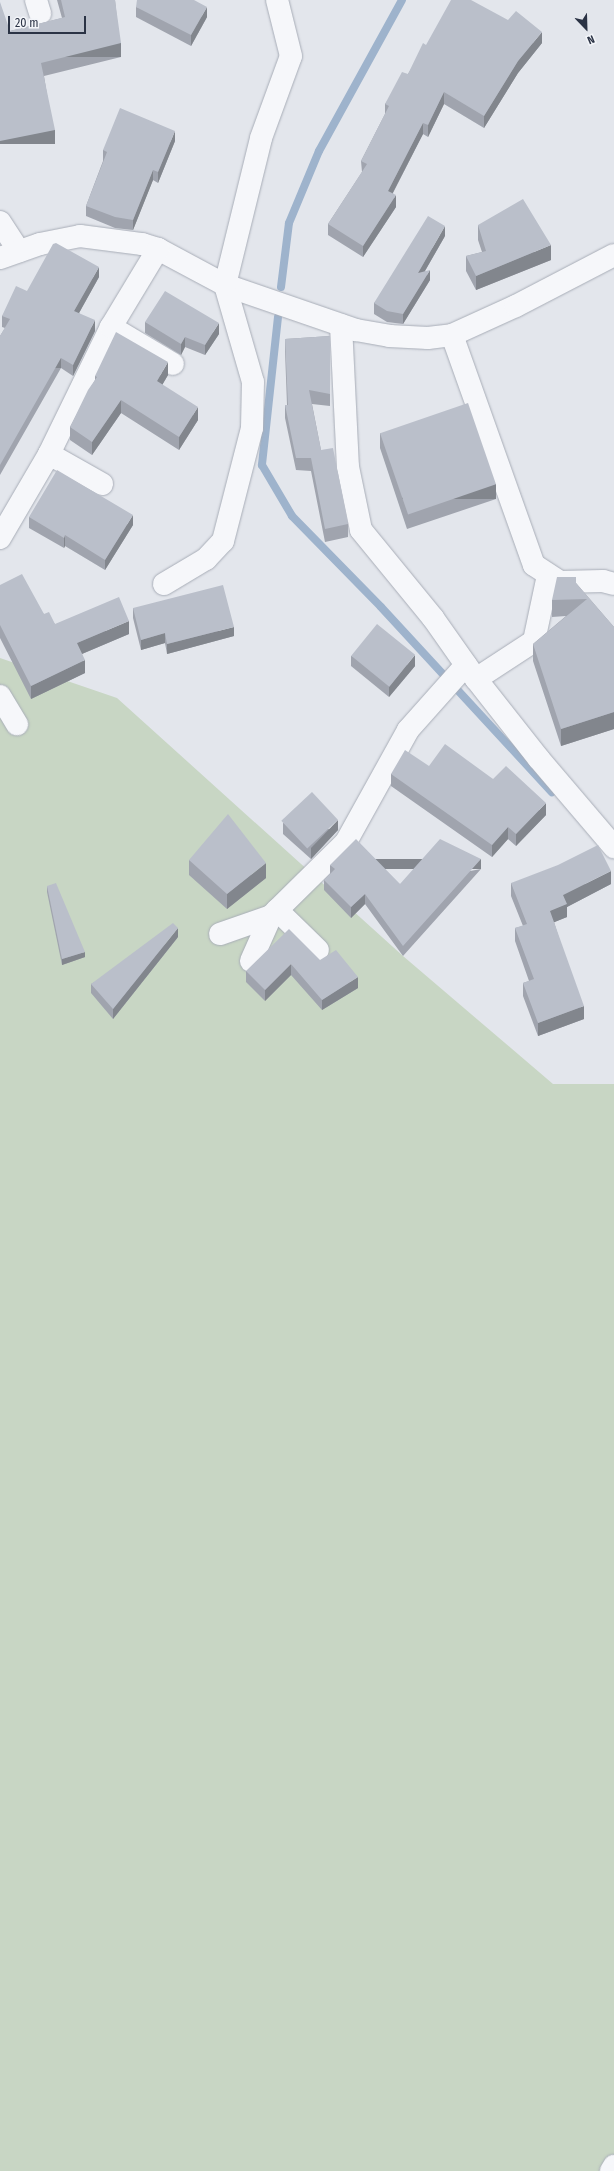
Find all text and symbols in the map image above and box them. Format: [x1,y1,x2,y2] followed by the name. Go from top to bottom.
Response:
[10,8,88,34] scale bar
[566,8,606,48] north arrow
[15,16,39,30] text: 20 m
[585,32,596,47] text: N

